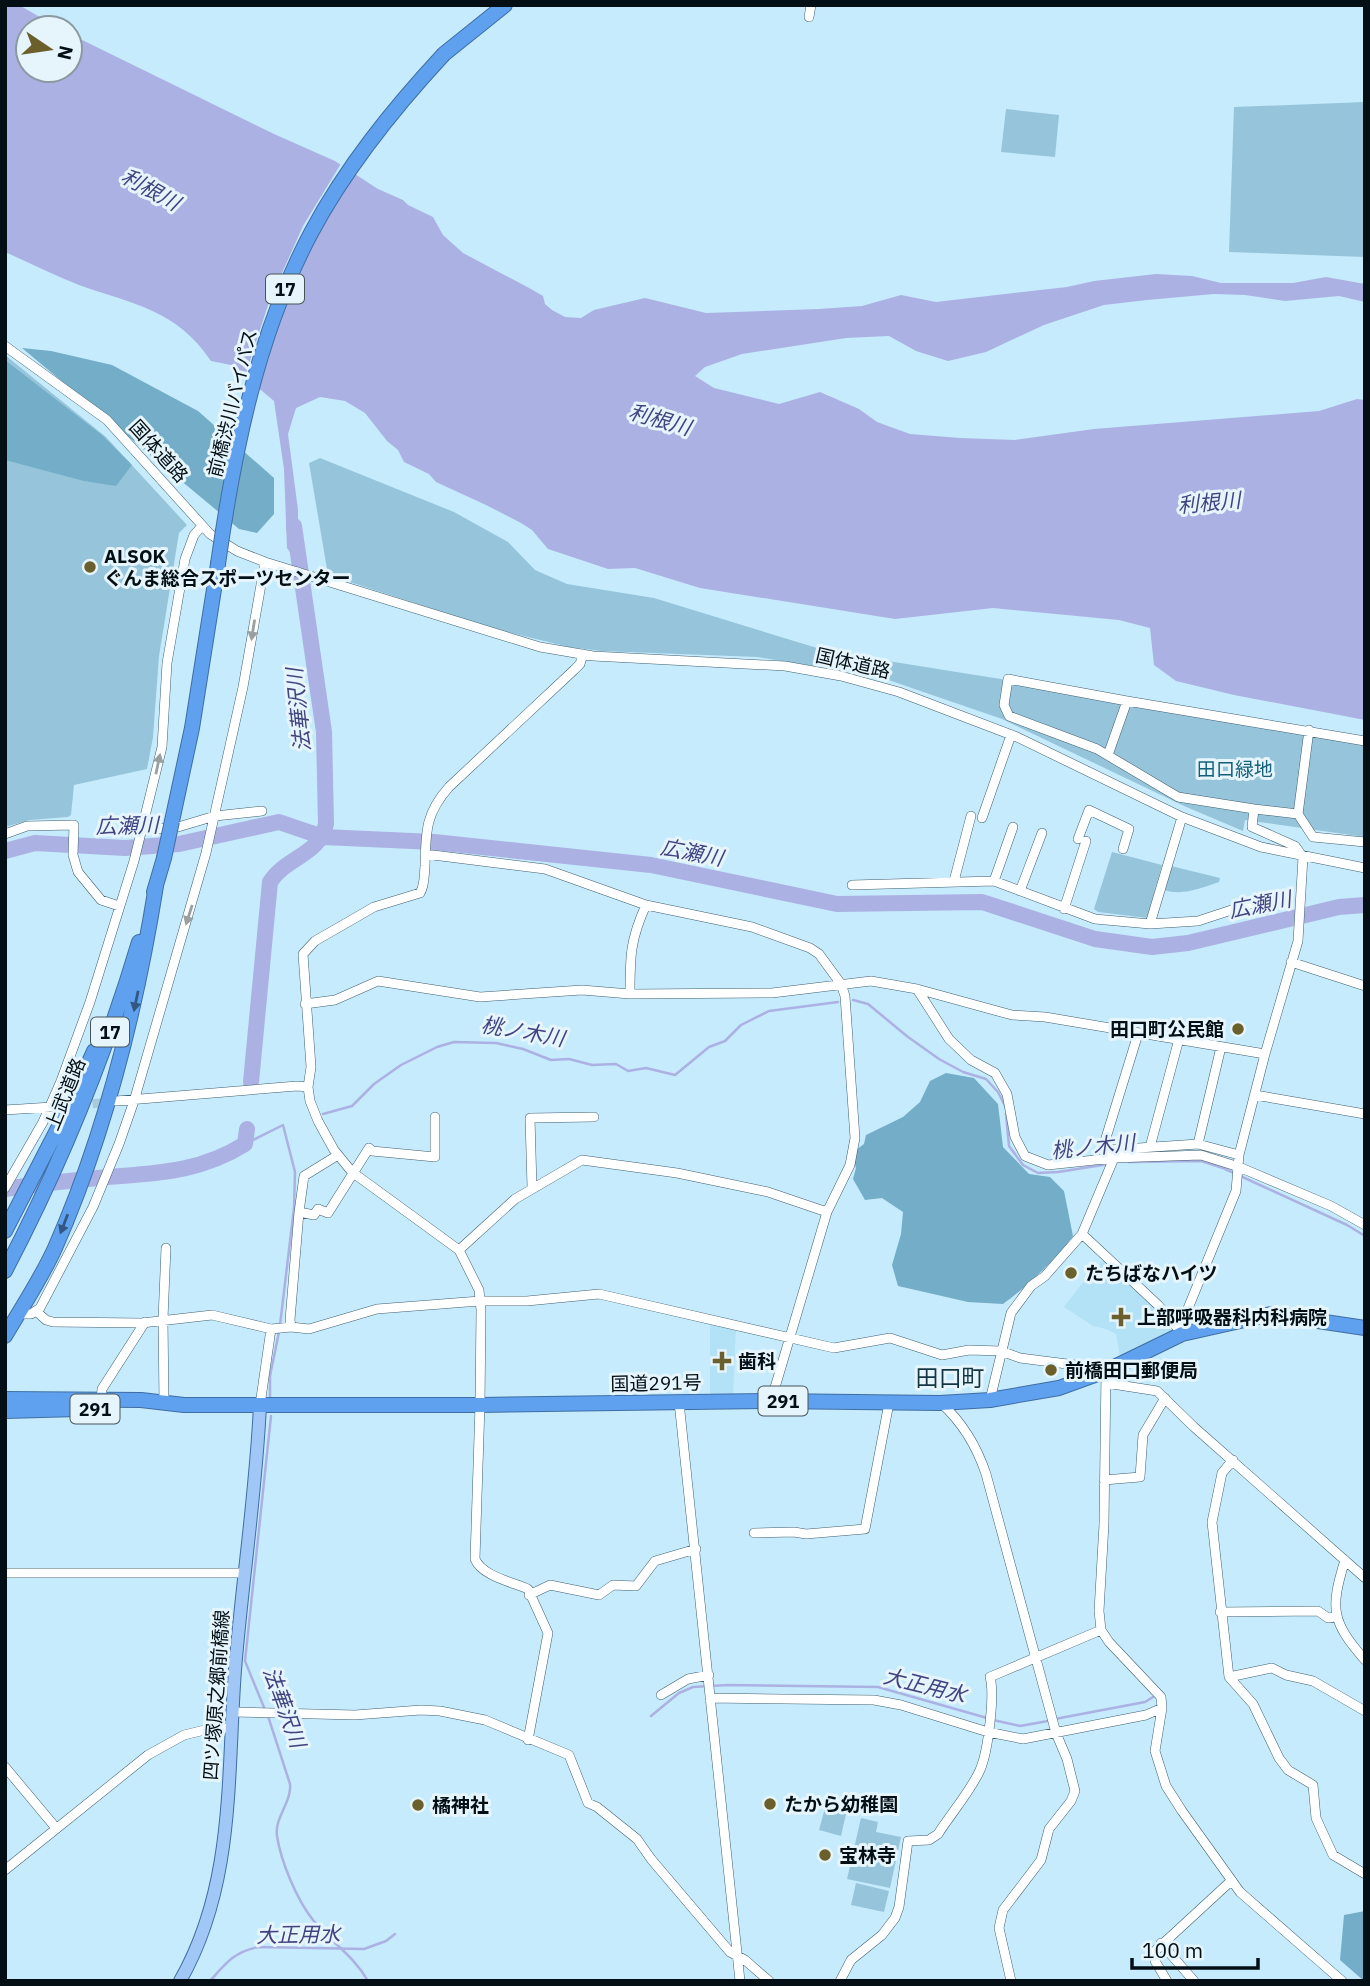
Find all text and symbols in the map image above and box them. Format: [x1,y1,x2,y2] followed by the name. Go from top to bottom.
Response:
[14,14,84,84] north arrow
[52,43,79,62] text: N
[117,161,187,217] water label: 利根川
[266,274,304,304] road number: 17
[202,327,262,479] street label: 前橋渋川バイパス
[626,397,696,442] water label: 利根川
[125,415,193,487] street label: 国体道路
[1176,485,1244,519] water label: 利根川
[104,544,351,590] place label: ALSOK ぐんま総合スポーツセンター
[82,559,98,575] marker: ALSOK ぐんま総合スポーツセンター
[247,619,258,641] one-way arrow
[813,643,893,683] street label: 国体道路
[279,665,316,753] water label: 法華沢川
[153,753,164,775] one-way arrow
[1197,757,1273,781] park label: 田口緑地
[95,810,161,840] water label: 広瀬川
[658,832,728,872] water label: 広瀬川
[1226,884,1296,924] water label: 広瀬川
[183,905,194,926] one-way arrow
[130,990,141,1012] one-way arrow
[479,1010,569,1052] water label: 桃ノ木川
[91,1017,129,1046] road number: 17
[1110,1017,1224,1041] place label: 田口町公民館
[1230,1021,1246,1037] marker: 田口町公民館
[40,1054,90,1134] street label: 上武道路
[1050,1127,1138,1164] water label: 桃ノ木川
[59,1213,70,1234] one-way arrow
[1085,1261,1218,1285] place label: たちばなハイツ
[1063,1265,1079,1281] marker: たちばなハイツ
[1137,1305,1327,1329] place label: 上部呼吸器科内科病院
[1111,1307,1131,1327] marker: 上部呼吸器科内科病院
[738,1349,776,1373] place label: 歯科
[712,1351,732,1371] marker: 歯科
[1065,1358,1198,1382] place label: 前橋田口郵便局
[916,1362,985,1392] district label: 田口町
[1043,1362,1059,1378] marker: 前橋田口郵便局
[610,1370,702,1396] street label: 国道291号
[758,1386,808,1416] road number: 291
[70,1394,119,1424] road number: 291
[198,1609,234,1781] street label: 四ツ塚原之郷前橋線
[881,1661,971,1709] water label: 大正用水
[257,1663,313,1753] water label: 法華沢川
[784,1792,898,1816] place label: たから幼稚園
[432,1793,489,1817] place label: 橘神社
[762,1796,778,1812] marker: たから幼稚園
[410,1797,426,1813] marker: 橘神社
[839,1843,896,1867] place label: 宝林寺
[817,1847,833,1863] marker: 宝林寺
[256,1919,342,1949] water label: 大正用水
[1132,1926,1258,1970] scale bar
[1142,1936,1203,1964] text: 100 m

